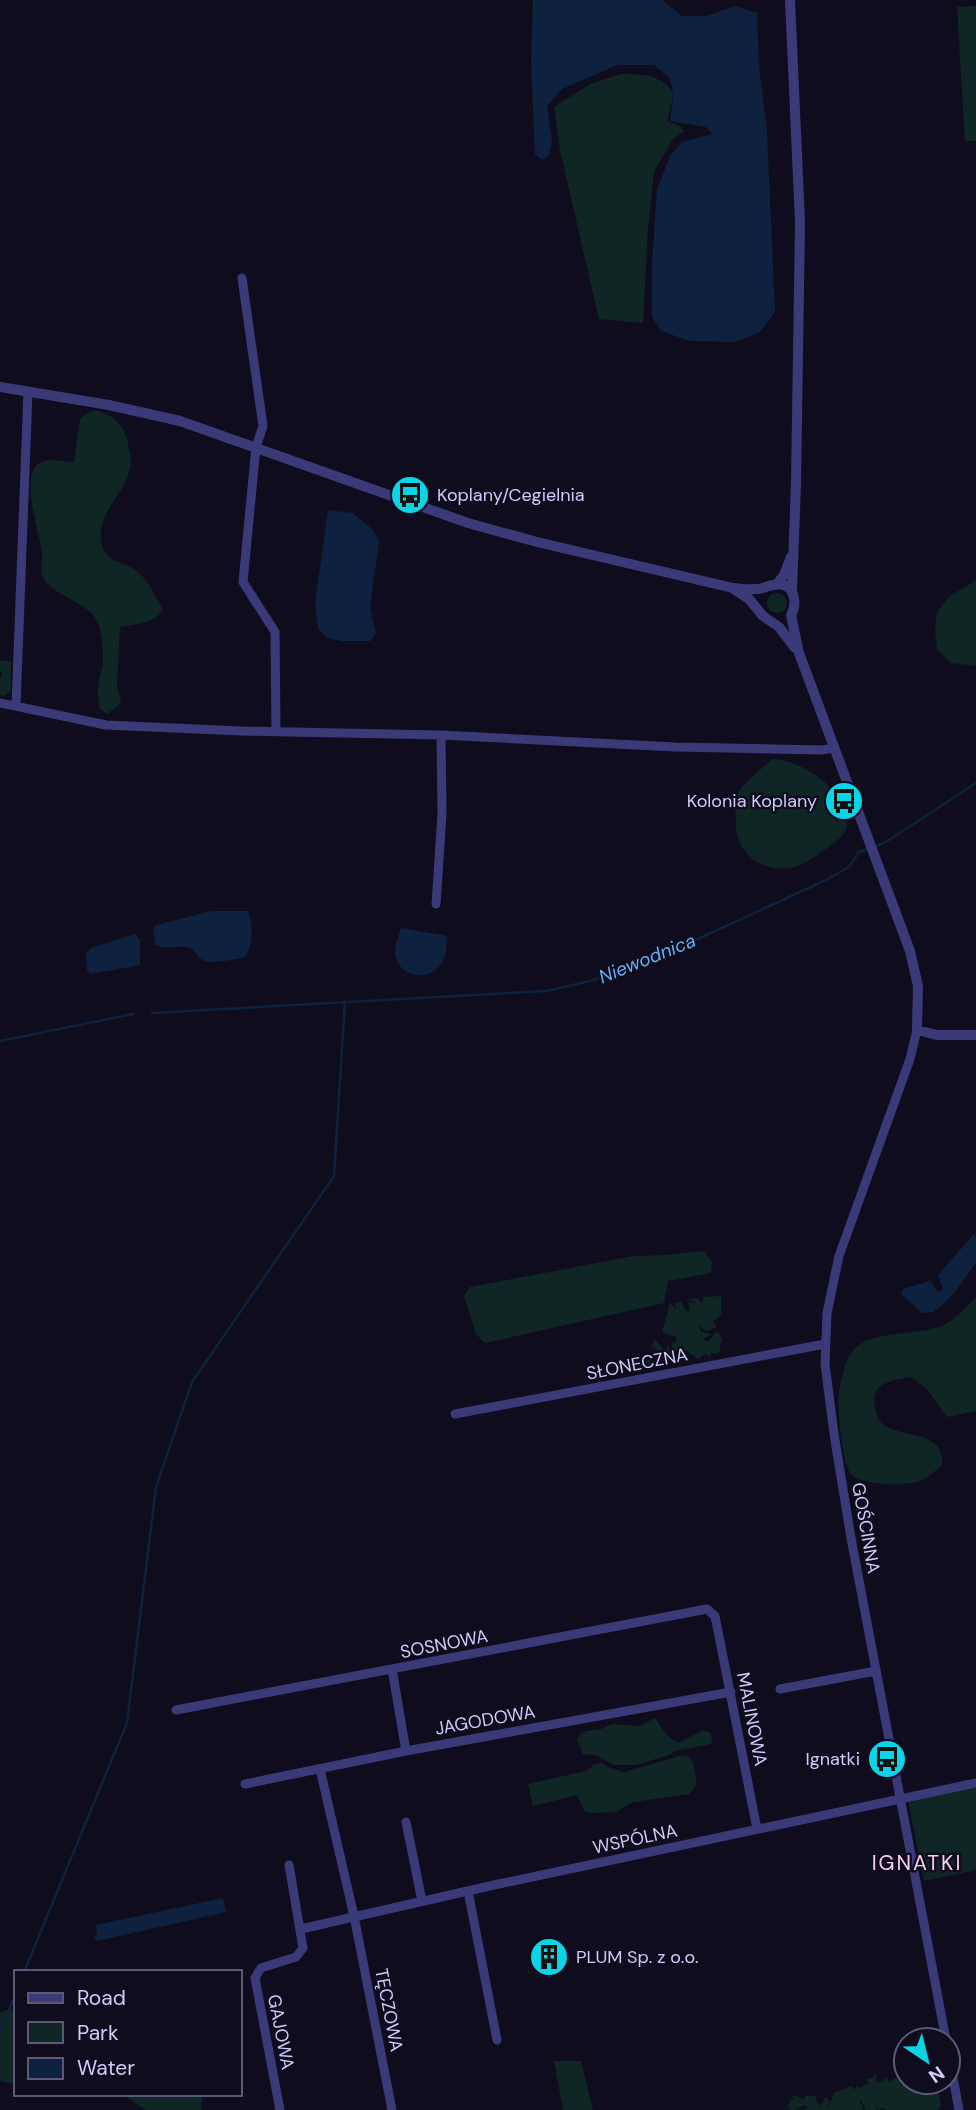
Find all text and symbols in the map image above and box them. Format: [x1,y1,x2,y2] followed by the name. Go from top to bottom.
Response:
[389,474,431,516] bus stop icon: Koplany/Cegielnia
[437,483,585,507] place label: Koplany/Cegielnia
[823,780,865,822] bus stop icon: Kolonia Koplany
[687,789,817,813] place label: Kolonia Koplany
[595,928,699,989] water label: Niewodnica
[584,1342,690,1386] street label: SŁONECZNA
[846,1481,886,1575] street label: GOŚCINNA
[398,1624,490,1664] street label: SOSNOWA
[731,1670,773,1768] street label: MALINOWA
[433,1699,537,1741] street label: JAGODOWA
[866,1738,908,1780] bus stop icon: Ignatki
[805,1747,860,1771] place label: Ignatki
[591,1818,680,1860] street label: WSPÓLNA
[872,1849,962,1877] district label: IGNATKI
[528,1936,570,1978] building icon: PLUM Sp. z o.o.
[576,1945,699,1969] place label: PLUM Sp. z o.o.
[369,1966,409,2054] street label: TĘCZOWA
[14,1970,242,2096] legend
[77,1984,126,2012] text: Road
[262,1992,300,2072] street label: GAJOWA
[77,2019,119,2047] text: Park
[892,2026,962,2096] north arrow
[77,2054,135,2082] text: Water
[924,2060,949,2089] text: N

